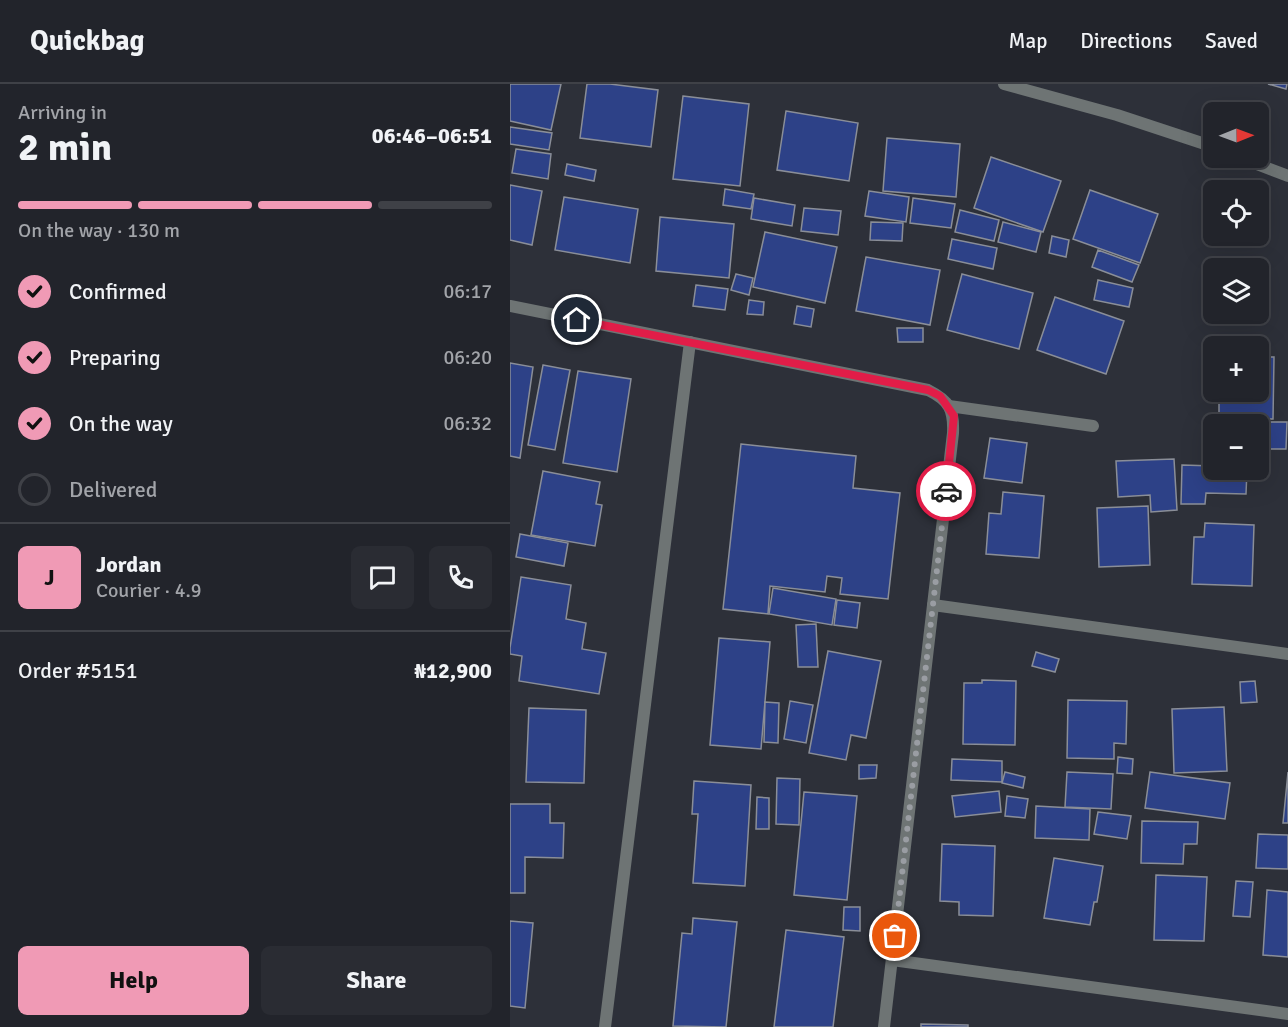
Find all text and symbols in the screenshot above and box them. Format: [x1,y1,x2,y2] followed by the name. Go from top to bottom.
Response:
[30,24,145,58] text: Quickbag
[1009,28,1047,54] text: Map
[1080,28,1172,54] text: Directions
[1205,28,1258,54] text: Saved
[18,100,107,125] text: Arriving in
[1203,102,1269,168] north arrow
[1203,102,1269,480] map controls
[372,122,492,149] text: 06:46–06:51
[18,123,112,171] text: 2 min
[1203,180,1269,246] button: locate
[18,218,180,243] text: On the way · 130 m
[1203,258,1269,324] button: layers
[18,275,51,308] icon: check
[69,278,167,305] text: Confirmed
[443,279,492,304] text: 06:17
[551,294,602,345] pin
[560,303,593,336] icon: home
[1203,336,1269,402] button: +
[18,341,51,374] icon: check
[69,344,161,371] text: Preparing
[443,345,492,370] text: 06:20
[18,407,51,440] icon: check
[69,410,173,437] text: On the way
[443,411,492,436] text: 06:32
[1203,414,1269,480] button: −
[916,461,976,521] courier
[930,475,963,508] icon: car
[69,476,157,503] text: Delivered
[351,546,414,609] button: chat
[429,546,492,609] button: phone
[96,551,162,578] text: Jordan
[44,564,55,591] text: J
[96,578,202,603] text: Courier · 4.9
[18,657,138,684] text: Order #5151
[414,657,492,684] text: ₦12,900
[869,910,920,961] pin
[878,919,911,952] icon: bag
[18,946,249,1015] button: Help
[261,946,492,1015] button: Share

